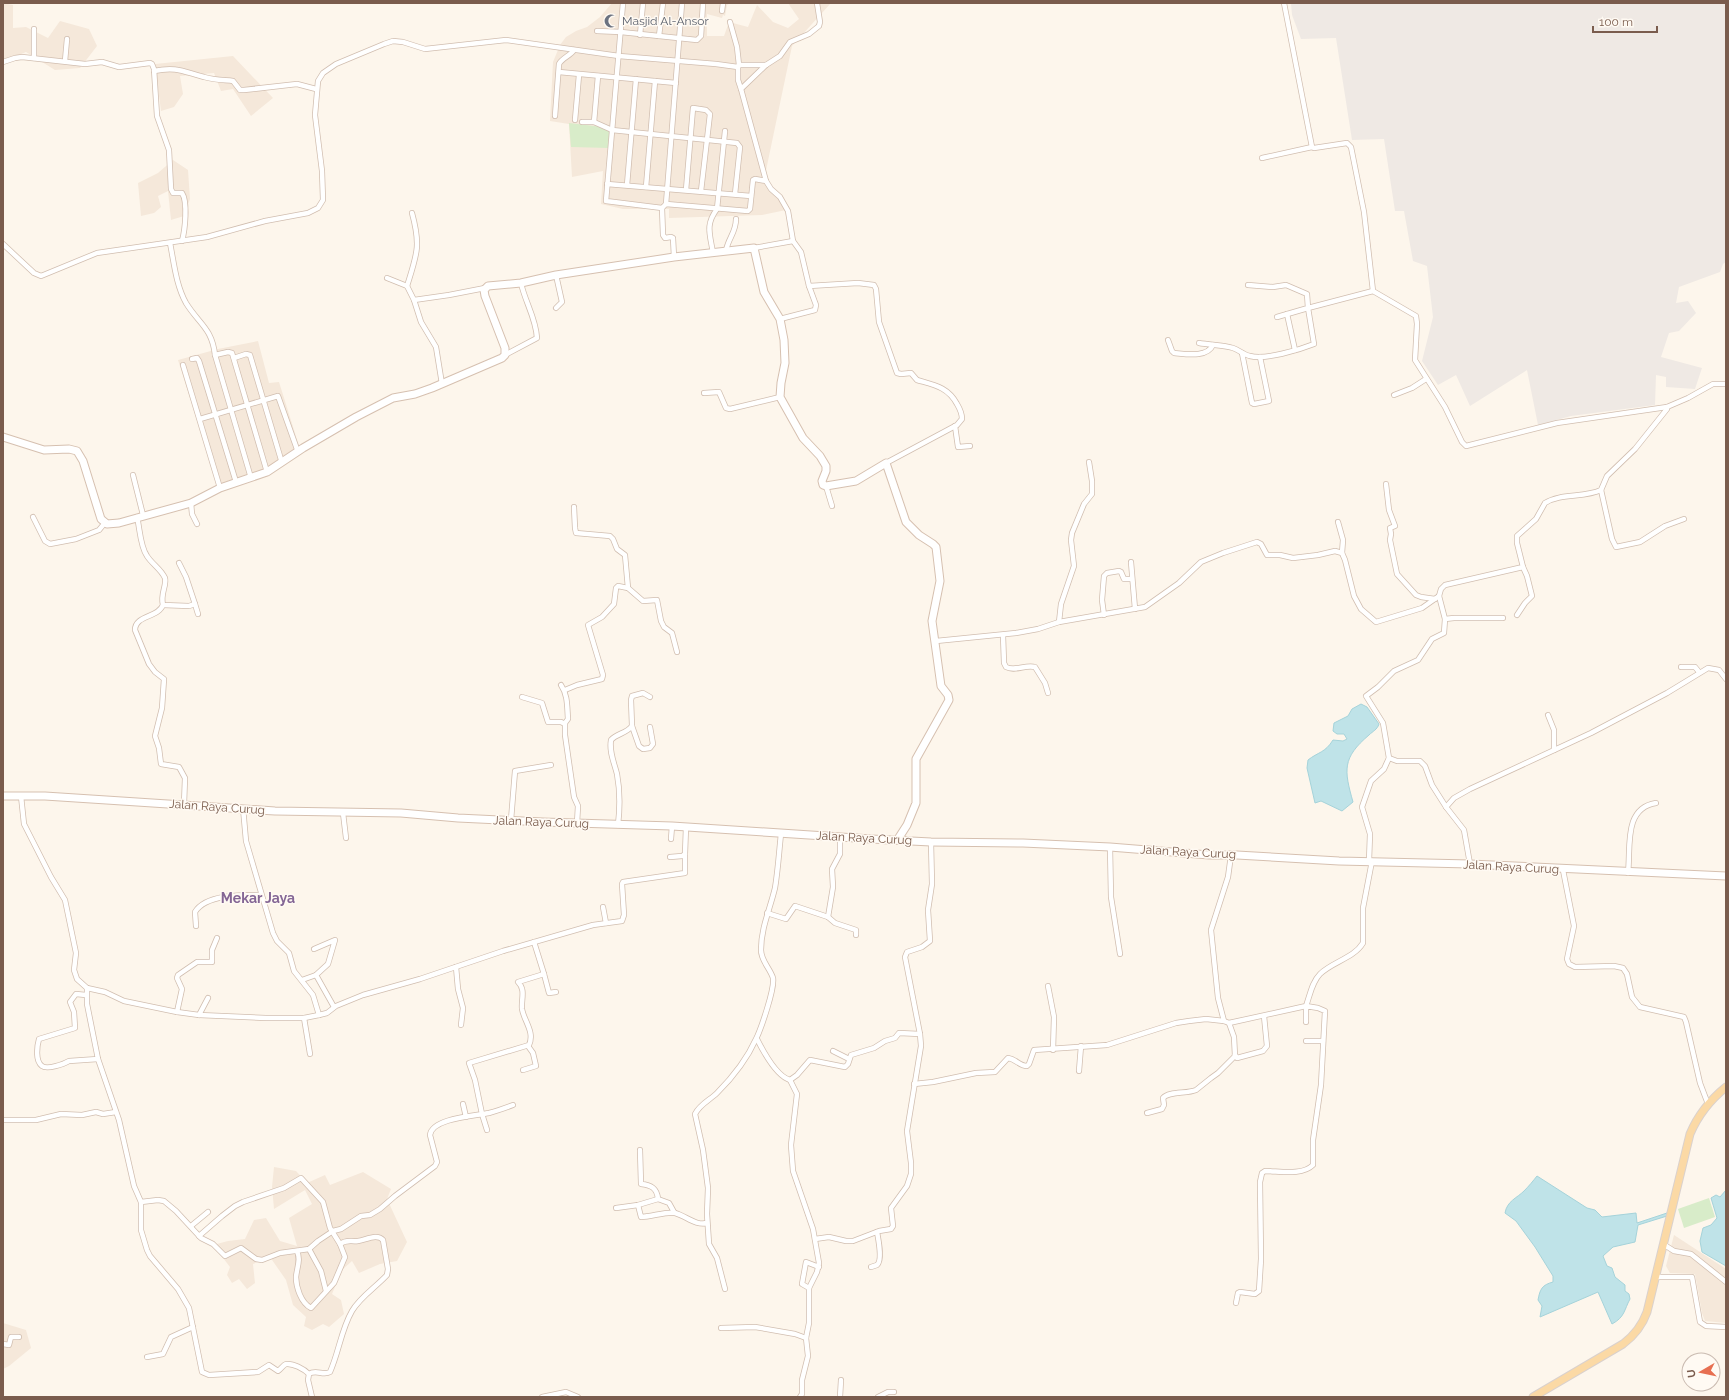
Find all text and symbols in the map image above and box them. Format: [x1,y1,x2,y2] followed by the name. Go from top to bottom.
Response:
[1593,8,1657,34] scale bar
[603,13,619,29] mosque icon: Masjid Al-Ansor
[622,14,709,28] place label: Masjid Al-Ansor
[1599,15,1633,29] text: 100 m
[169,797,265,817] street label: Jalan Raya Curug
[493,813,589,831] street label: Jalan Raya Curug
[816,828,912,848] street label: Jalan Raya Curug
[1140,842,1236,862] street label: Jalan Raya Curug
[1463,857,1559,877] street label: Jalan Raya Curug
[221,890,295,906] district label: Mekar Jaya
[1681,1352,1721,1392] north arrow
[1685,1368,1699,1379] text: U

